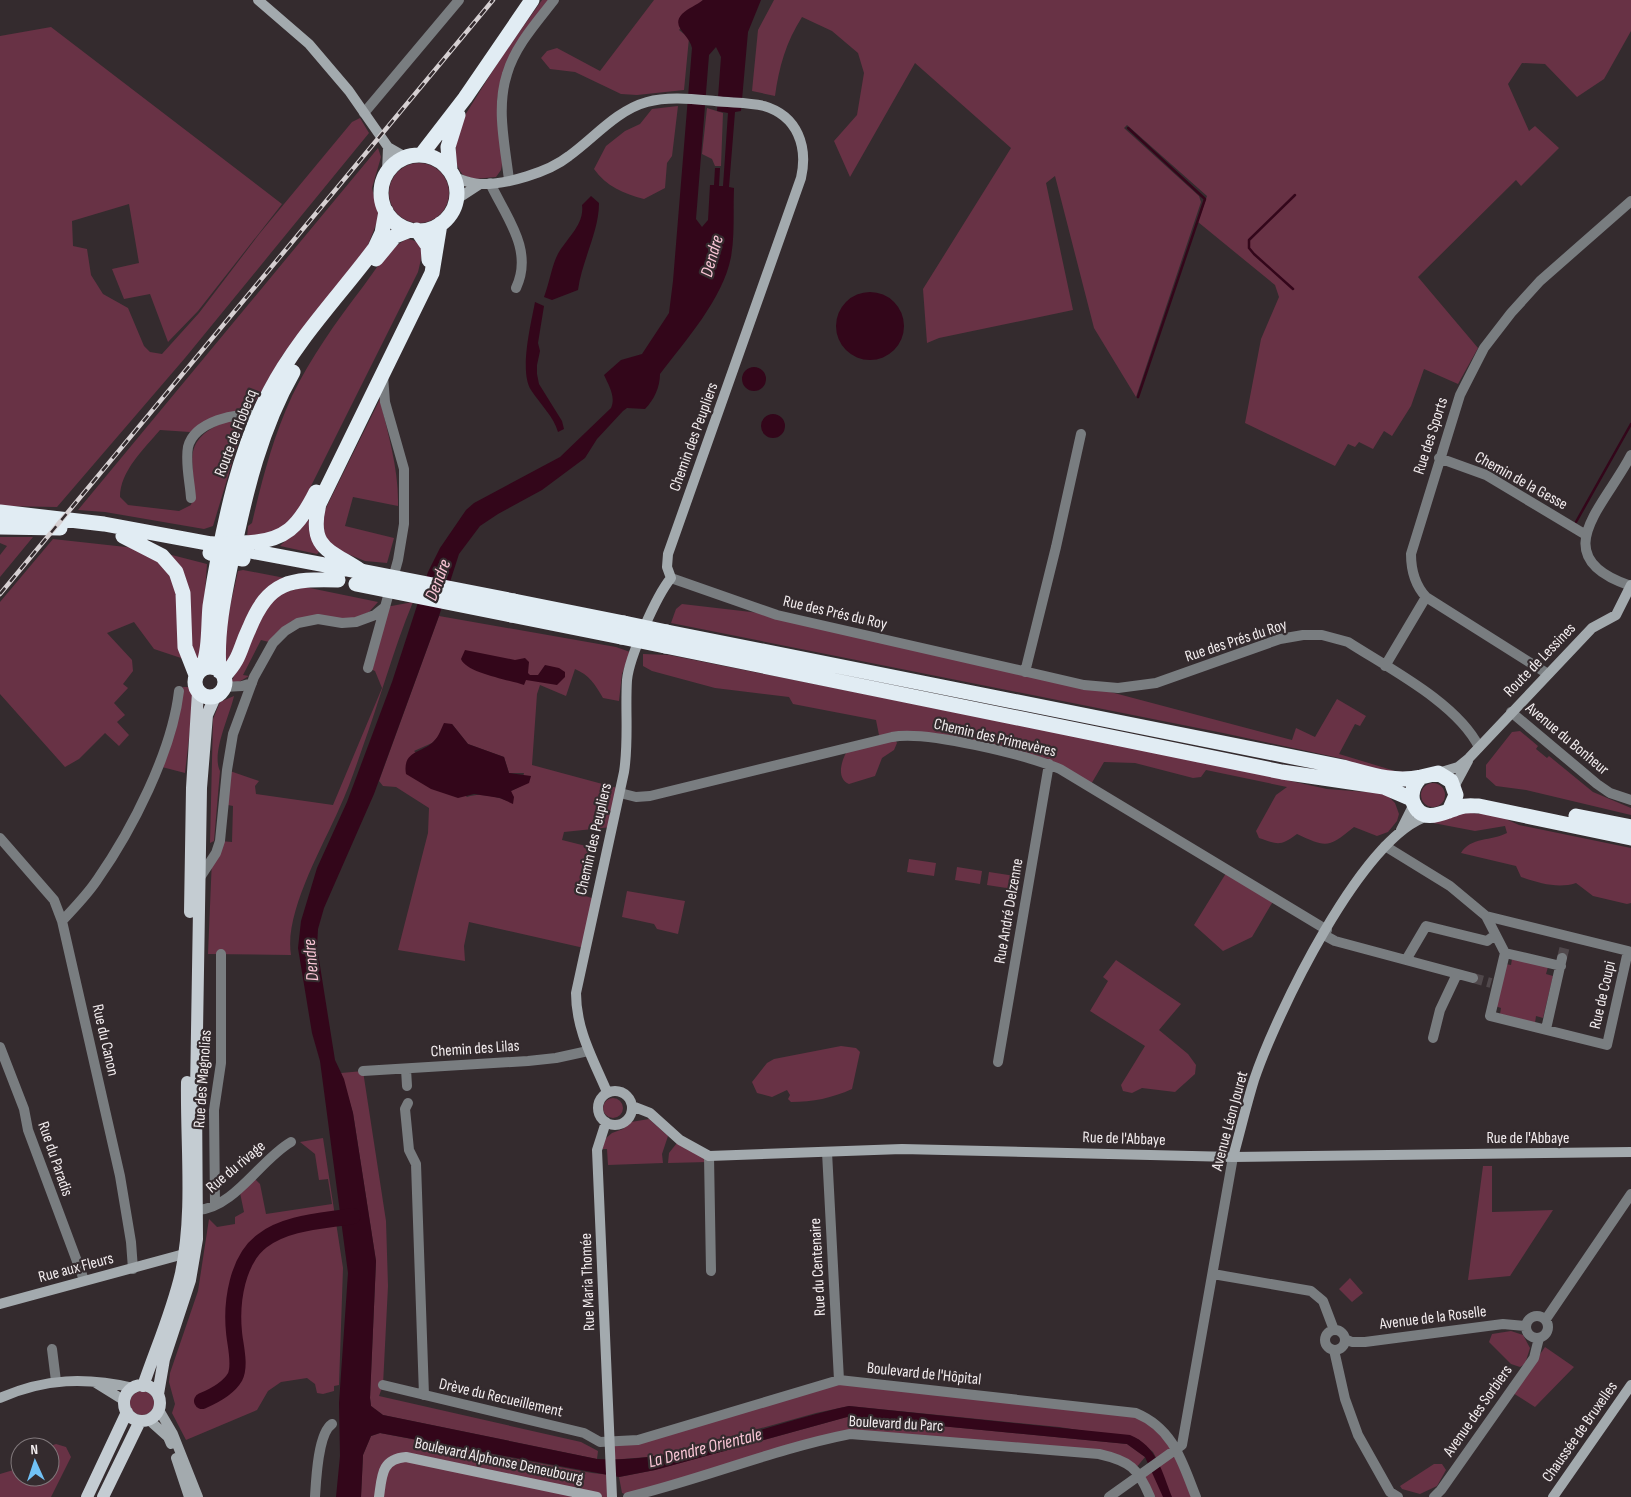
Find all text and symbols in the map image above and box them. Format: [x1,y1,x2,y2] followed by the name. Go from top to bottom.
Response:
[696,233,728,279] water label: Dendre
[666,380,723,494] street label: Chemin des Peupliers
[211,387,261,479] street label: Route de Flobecq
[1410,395,1452,477] street label: Rue des Sports
[1471,448,1571,514] street label: Chemin de la Gesse
[421,556,455,604] water label: Dendre
[781,592,889,634] street label: Rue des Prés du Roy
[1183,616,1289,666] street label: Rue des Prés du Roy
[1500,619,1580,701] street label: Route de Lessines
[1521,698,1613,780] street label: Avenue du Bonheur
[932,715,1058,761] street label: Chemin des Primevères
[572,781,616,897] street label: Chemin des Peupliers
[990,857,1028,965] street label: Rue André Delzenne
[299,938,323,982] water label: Dendre
[1586,959,1620,1031] street label: Rue de Coupi
[88,1002,122,1078] street label: Rue du Canon
[190,1029,216,1129] street label: Rue des Magnolias
[430,1036,520,1062] street label: Chemin des Lilas
[1207,1069,1252,1174] street label: Avenue Léon Jouret
[33,1119,77,1199] street label: Rue du Paradis
[1082,1128,1166,1150] street label: Rue de l'Abbaye
[1486,1129,1570,1148] street label: Rue de l'Abbaye
[203,1137,269,1197] street label: Rue du rivage
[806,1218,830,1316] street label: Rue du Centenaire
[577,1233,599,1331] street label: Rue Maria Thomée
[36,1249,116,1287] street label: Rue aux Fleurs
[1378,1302,1487,1334] street label: Avenue de la Roselle
[866,1359,982,1389] street label: Boulevard de l'Hôpital
[1439,1361,1517,1461] street label: Avenue des Sorbiers
[437,1375,565,1422] street label: Drève du Recueillement
[1538,1378,1622,1486] street label: Chaussée de Bruxelles
[848,1412,944,1436] street label: Boulevard du Parc
[646,1424,764,1472] water label: La Dendre Orientale
[413,1434,585,1488] street label: Boulevard Alphonse Deneubourg
[10,1437,60,1487] north arrow
[30,1441,39,1458] text: N

